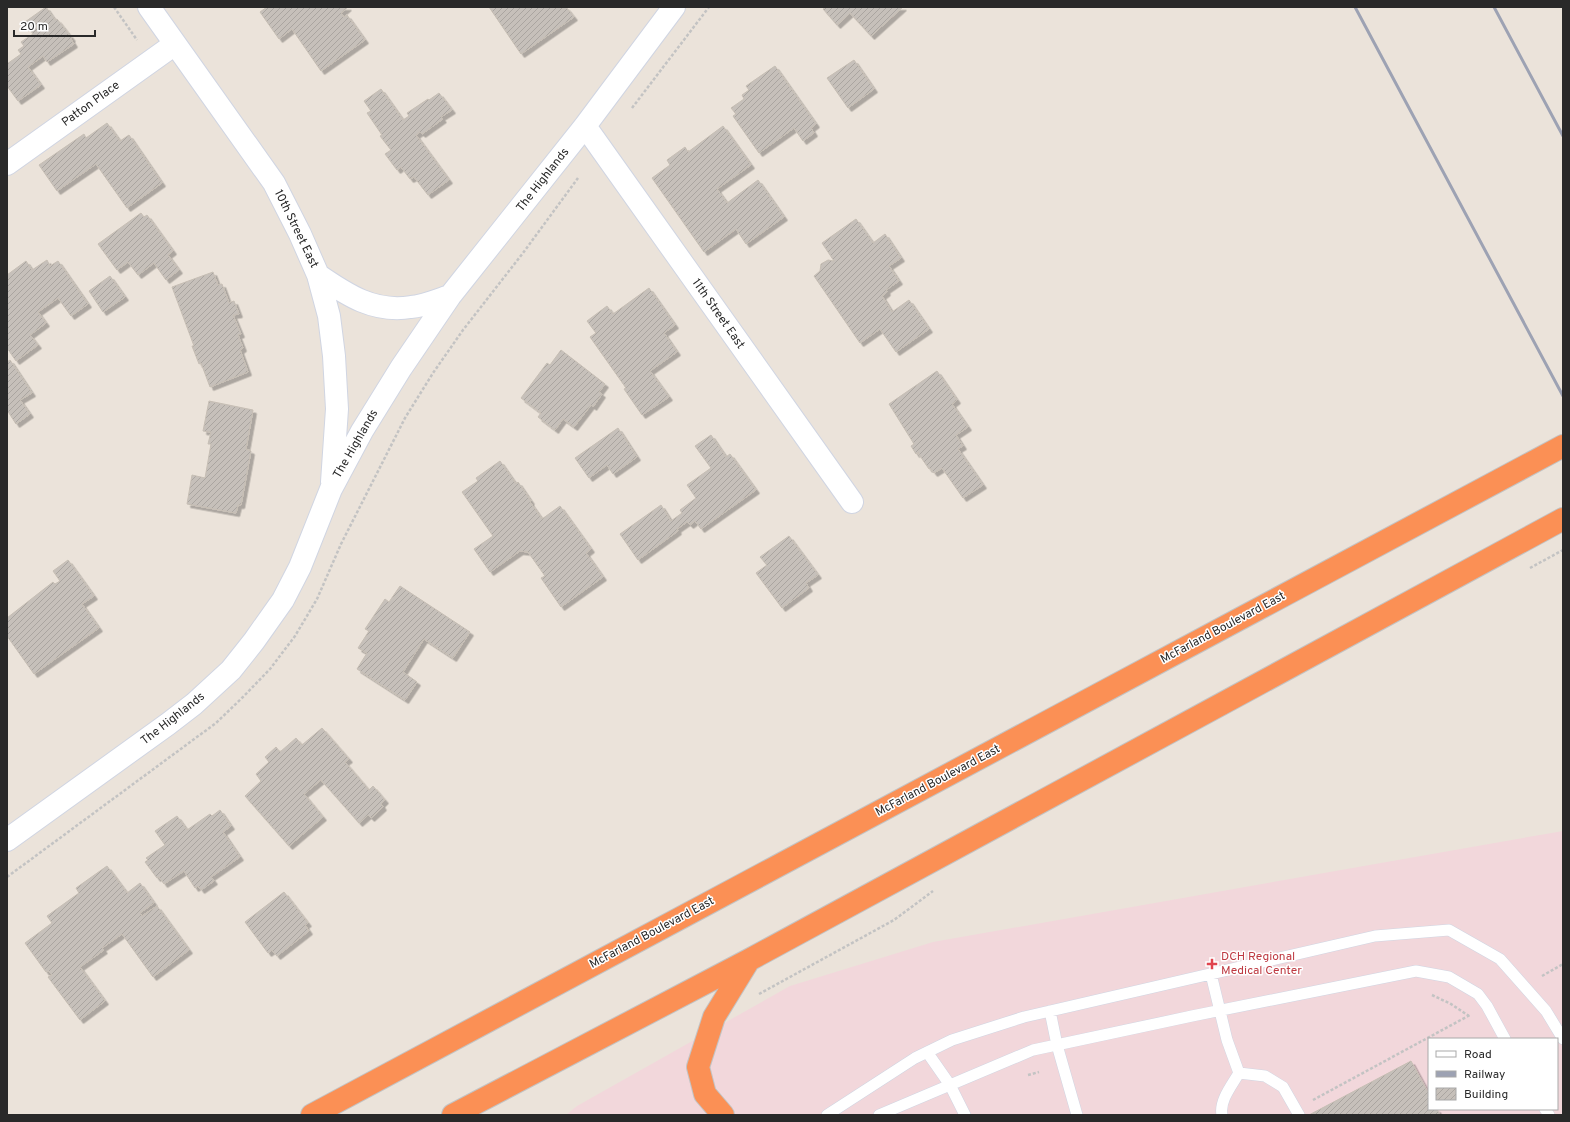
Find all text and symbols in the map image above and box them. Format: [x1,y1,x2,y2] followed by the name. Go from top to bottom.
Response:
[14,12,95,38] scale bar
[20,19,48,35] text: 20 m
[59,77,123,131] street label: Patton Place
[513,145,573,215] street label: The Highlands
[270,187,322,271] street label: 10th Street East
[688,276,748,352] street label: 11th Street East
[330,407,382,481] street label: The Highlands
[1158,588,1288,668] street label: McFarland Boulevard East
[138,689,208,749] street label: The Highlands
[873,741,1003,821] street label: McFarland Boulevard East
[587,893,717,973] street label: McFarland Boulevard East
[1221,949,1302,979] place label: DCH Regional Medical Center
[1206,958,1218,970] marker: DCH Regional Medical Center
[1428,1038,1558,1110] legend
[1464,1047,1492,1063] text: Road
[1464,1067,1505,1083] text: Railway
[1464,1087,1508,1103] text: Building

